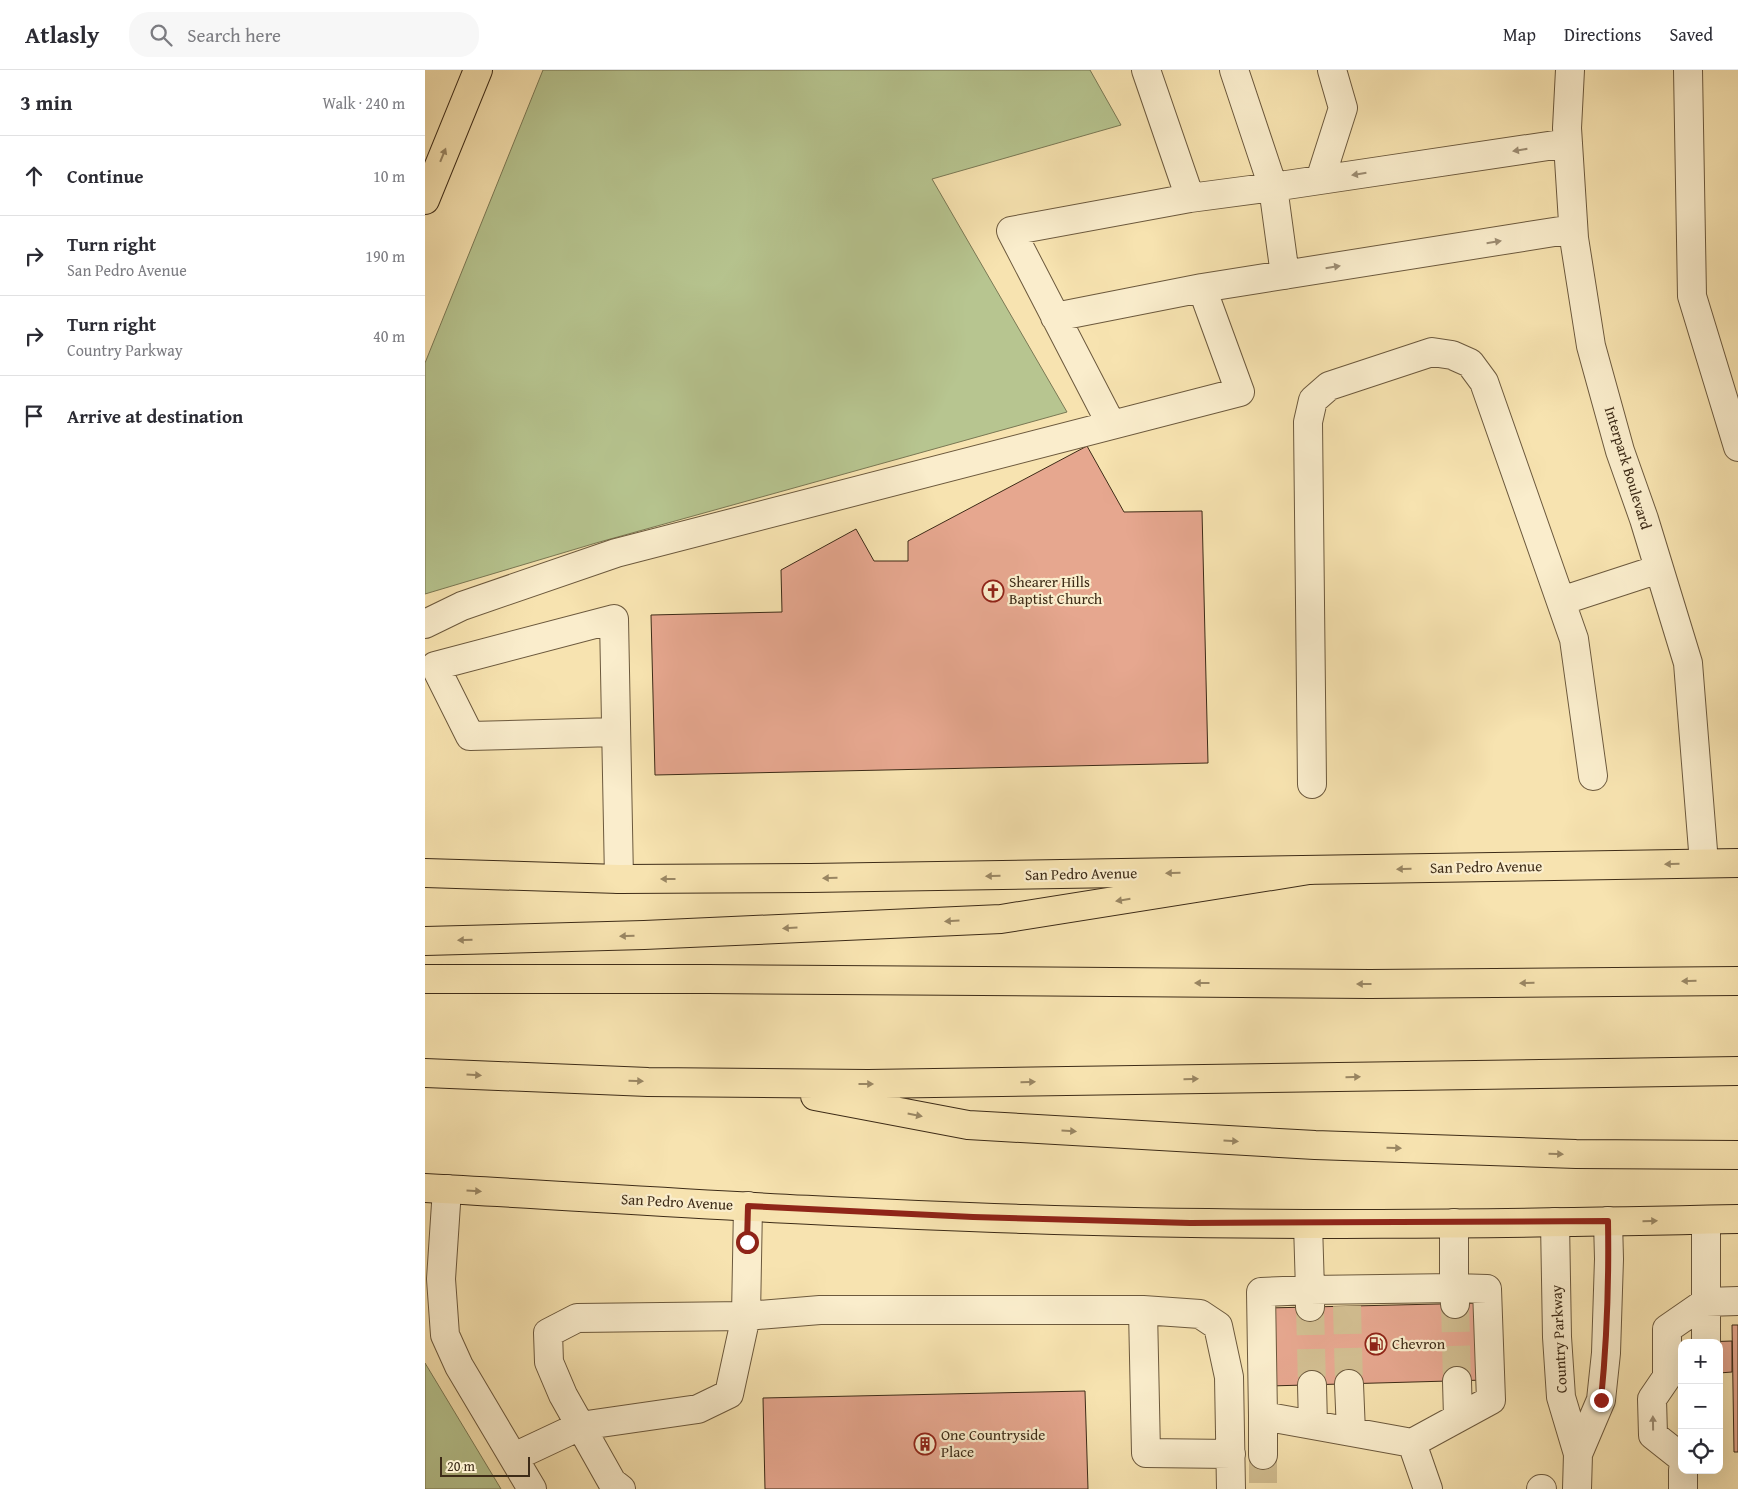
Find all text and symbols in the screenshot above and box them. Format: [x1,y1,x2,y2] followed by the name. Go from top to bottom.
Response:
[129,12,479,57] search box
[25,17,99,52] text: Atlasly
[147,21,175,49] icon: search
[187,21,281,49] text: Search here
[1503,21,1536,48] text: Map
[1564,21,1641,48] text: Directions
[1669,21,1713,48] text: Saved
[20,87,72,118] text: 3 min
[322,91,405,115] text: Walk · 240 m
[1512,146,1528,154] one-way arrow
[440,148,448,162] one-way arrow
[20,162,48,190] icon: ahead
[67,162,144,190] text: Continue
[373,164,405,188] text: 10 m
[1351,170,1367,178] one-way arrow
[67,230,156,258] text: Turn right
[1486,237,1502,245] one-way arrow
[20,242,48,270] icon: right
[365,244,405,268] text: 190 m
[67,258,187,282] text: San Pedro Avenue
[1325,263,1341,271] one-way arrow
[67,310,156,338] text: Turn right
[20,322,48,350] icon: right
[373,324,405,348] text: 40 m
[67,338,183,362] text: Country Parkway
[20,402,48,430] icon: arrive
[67,402,243,430] text: Arrive at destination
[1600,404,1657,532] street label: Interpark Boulevard
[1009,571,1103,609] place label: Shearer Hills Baptist Church
[981,579,1005,603] church icon: Shearer Hills Baptist Church
[1430,855,1542,878] street label: San Pedro Avenue
[1664,860,1680,868] one-way arrow
[1025,862,1137,885] street label: San Pedro Avenue
[1396,865,1412,873] one-way arrow
[1165,869,1181,877] one-way arrow
[985,872,1001,880] one-way arrow
[822,874,838,882] one-way arrow
[660,875,676,883] one-way arrow
[1114,896,1130,904] one-way arrow
[944,917,960,925] one-way arrow
[781,925,797,933] one-way arrow
[619,932,635,940] one-way arrow
[457,936,473,944] one-way arrow
[1681,977,1697,985] one-way arrow
[1194,979,1210,987] one-way arrow
[1519,979,1535,987] one-way arrow
[1356,980,1372,988] one-way arrow
[466,1071,482,1079] one-way arrow
[1346,1073,1362,1081] one-way arrow
[1183,1075,1199,1083] one-way arrow
[628,1078,644,1086] one-way arrow
[1021,1078,1037,1086] one-way arrow
[858,1080,874,1088] one-way arrow
[908,1112,924,1120] one-way arrow
[1061,1128,1077,1136] one-way arrow
[1224,1137,1240,1145] one-way arrow
[1386,1144,1402,1152] one-way arrow
[1548,1150,1564,1158] one-way arrow
[466,1187,482,1195] one-way arrow
[620,1188,734,1215] street label: San Pedro Avenue
[1643,1217,1659,1225] one-way arrow
[736,1231,759,1254] route start
[1545,1284,1572,1394] street label: Country Parkway
[1364,1332,1388,1356] fuel station icon: Chevron
[1392,1333,1446,1354] place label: Chevron
[1678,1339,1723,1474] map controls
[1678,1339,1723,1384] button: +
[1678,1384,1723,1429] button: −
[1590,1389,1613,1412] route end
[1649,1415,1657,1431] one-way arrow
[941,1424,1045,1462] place label: One Countryside Place
[1678,1429,1723,1474] button: locate
[913,1432,937,1456] building icon: One Countryside Place
[440,1454,530,1477] scale bar
[447,1456,475,1476] text: 20 m

